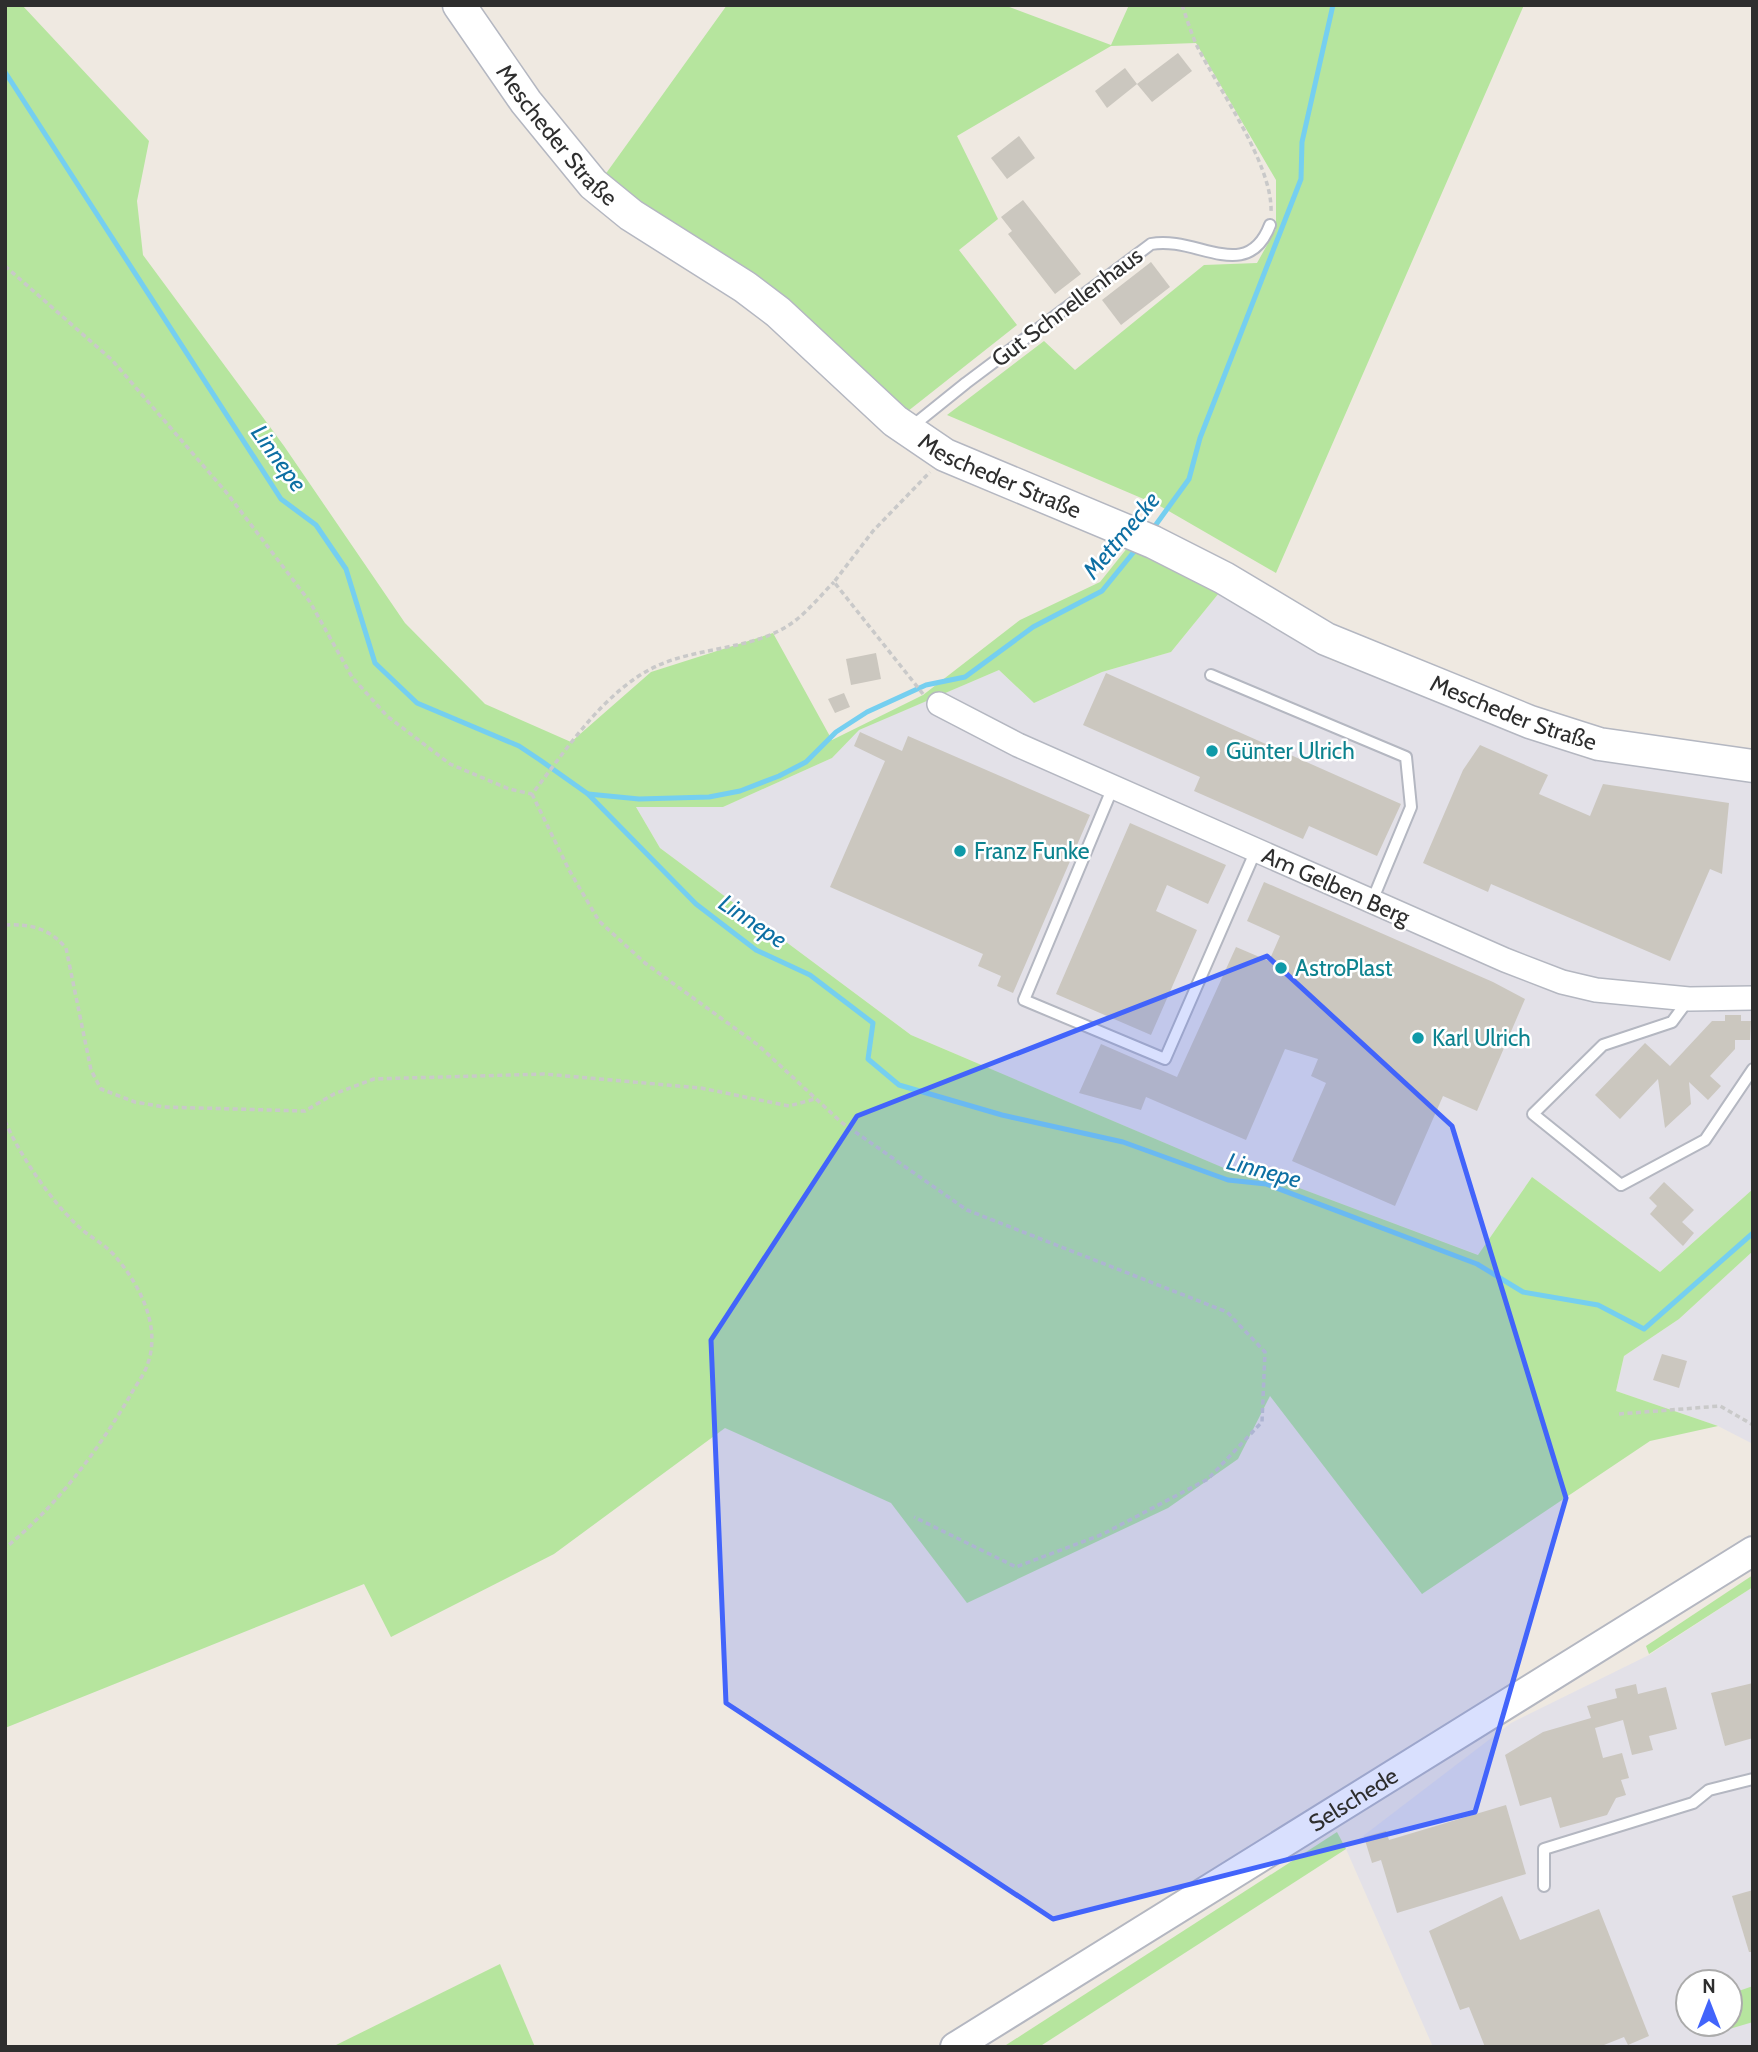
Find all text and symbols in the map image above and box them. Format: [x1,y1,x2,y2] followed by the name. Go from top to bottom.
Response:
[490,59,623,212] street label: Mescheder Straße
[986,241,1148,373] street label: Gut Schnellenhaus
[245,419,313,497] water label: Linnepe
[913,427,1086,524] street label: Mescheder Straße
[1076,486,1166,585] water label: Mettmecke
[1426,669,1600,756] street label: Mescheder Straße
[1226,737,1355,765] place label: Günter Ulrich
[1204,743,1220,759] marker: Günter Ulrich
[974,837,1090,865] place label: Franz Funke
[1258,841,1415,931] street label: Am Gelben Berg
[952,843,968,859] marker: Franz Funke
[714,888,792,954] water label: Linnepe
[1295,954,1393,982] place label: AstroPlast
[1273,960,1289,976] marker: AstroPlast
[1432,1024,1531,1052] place label: Karl Ulrich
[1410,1030,1426,1046] marker: Karl Ulrich
[1224,1146,1304,1194] water label: Linnepe
[1304,1761,1403,1838] street label: Selschede
[1674,1968,1744,2038] north arrow
[1702,1975,1716,1998] text: N

